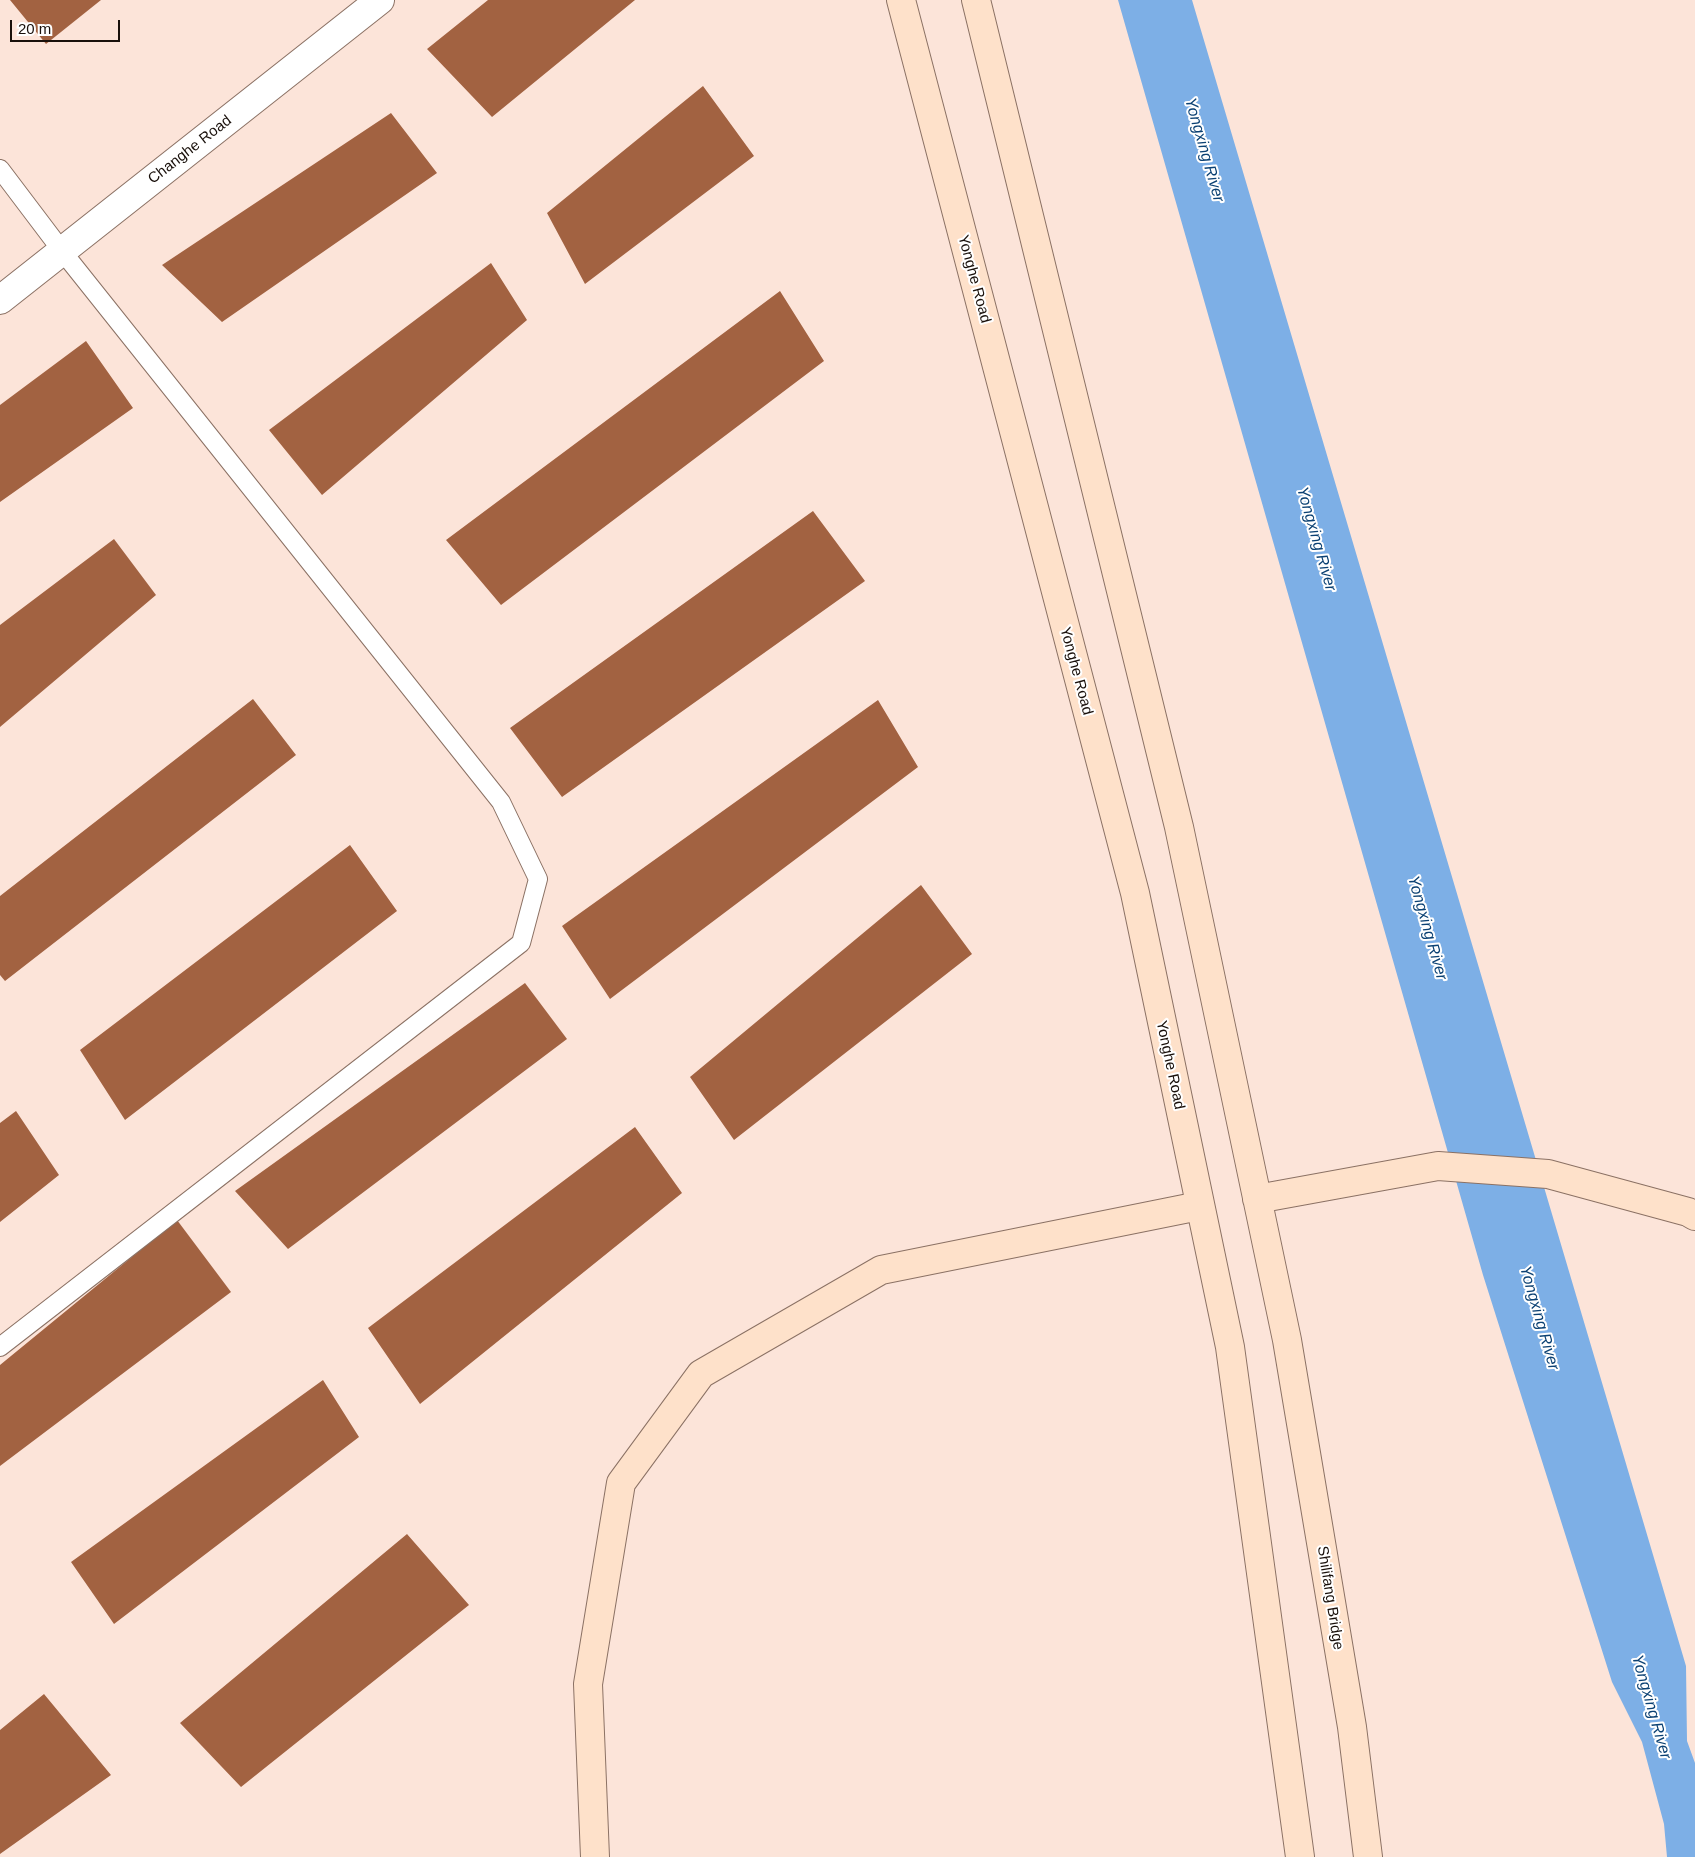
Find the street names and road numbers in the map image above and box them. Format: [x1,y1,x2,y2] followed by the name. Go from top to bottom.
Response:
[145,112,235,188] street label: Changhe Road
[954,233,994,325] street label: Yonghe Road
[1056,625,1096,717] street label: Yonghe Road
[1152,1019,1188,1111] street label: Yonghe Road
[1313,1545,1347,1651] street label: Shilifang Bridge

